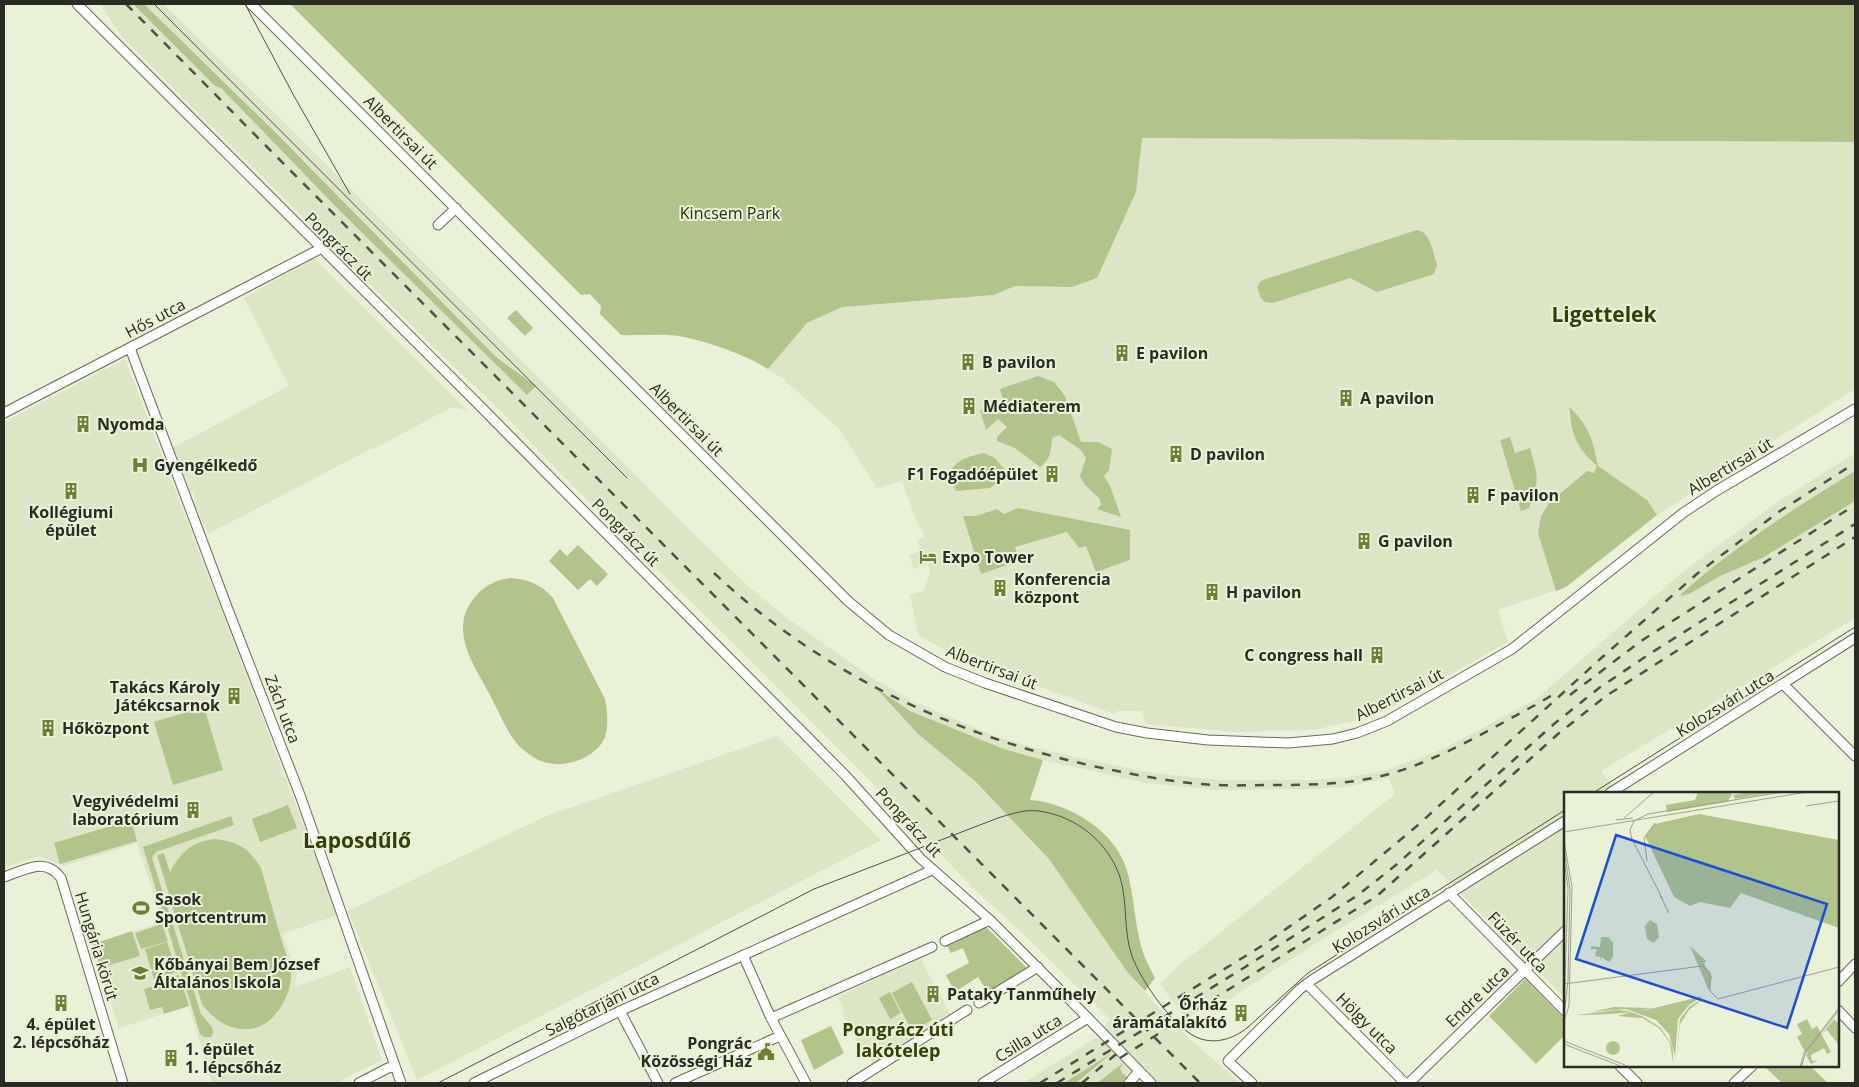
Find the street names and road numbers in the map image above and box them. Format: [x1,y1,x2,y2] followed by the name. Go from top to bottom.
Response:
[359,90,443,174] street label: Albertirsai út
[300,207,378,285] street label: Pongrácz út
[121,293,189,343] street label: Hős utca
[645,377,729,461] street label: Albertirsai út
[1683,432,1777,500] street label: Albertirsai út
[587,493,665,571] street label: Pongrácz út
[943,640,1041,695] street label: Albertirsai út
[1351,662,1447,726] street label: Albertirsai út
[1672,664,1778,742] street label: Kolozsvári utca
[260,672,306,746] street label: Zách utca
[871,782,947,862] street label: Pongrácz út
[1328,880,1434,958] street label: Kolozsvári utca
[70,889,124,1003] street label: Hungária körút
[1483,907,1553,977] street label: Füzér utca
[1440,960,1514,1032] street label: Endre utca
[541,967,663,1041] street label: Salgótarjáni utca
[1332,988,1402,1058] street label: Hölgy utca
[990,1009,1066,1067] street label: Csilla utca

